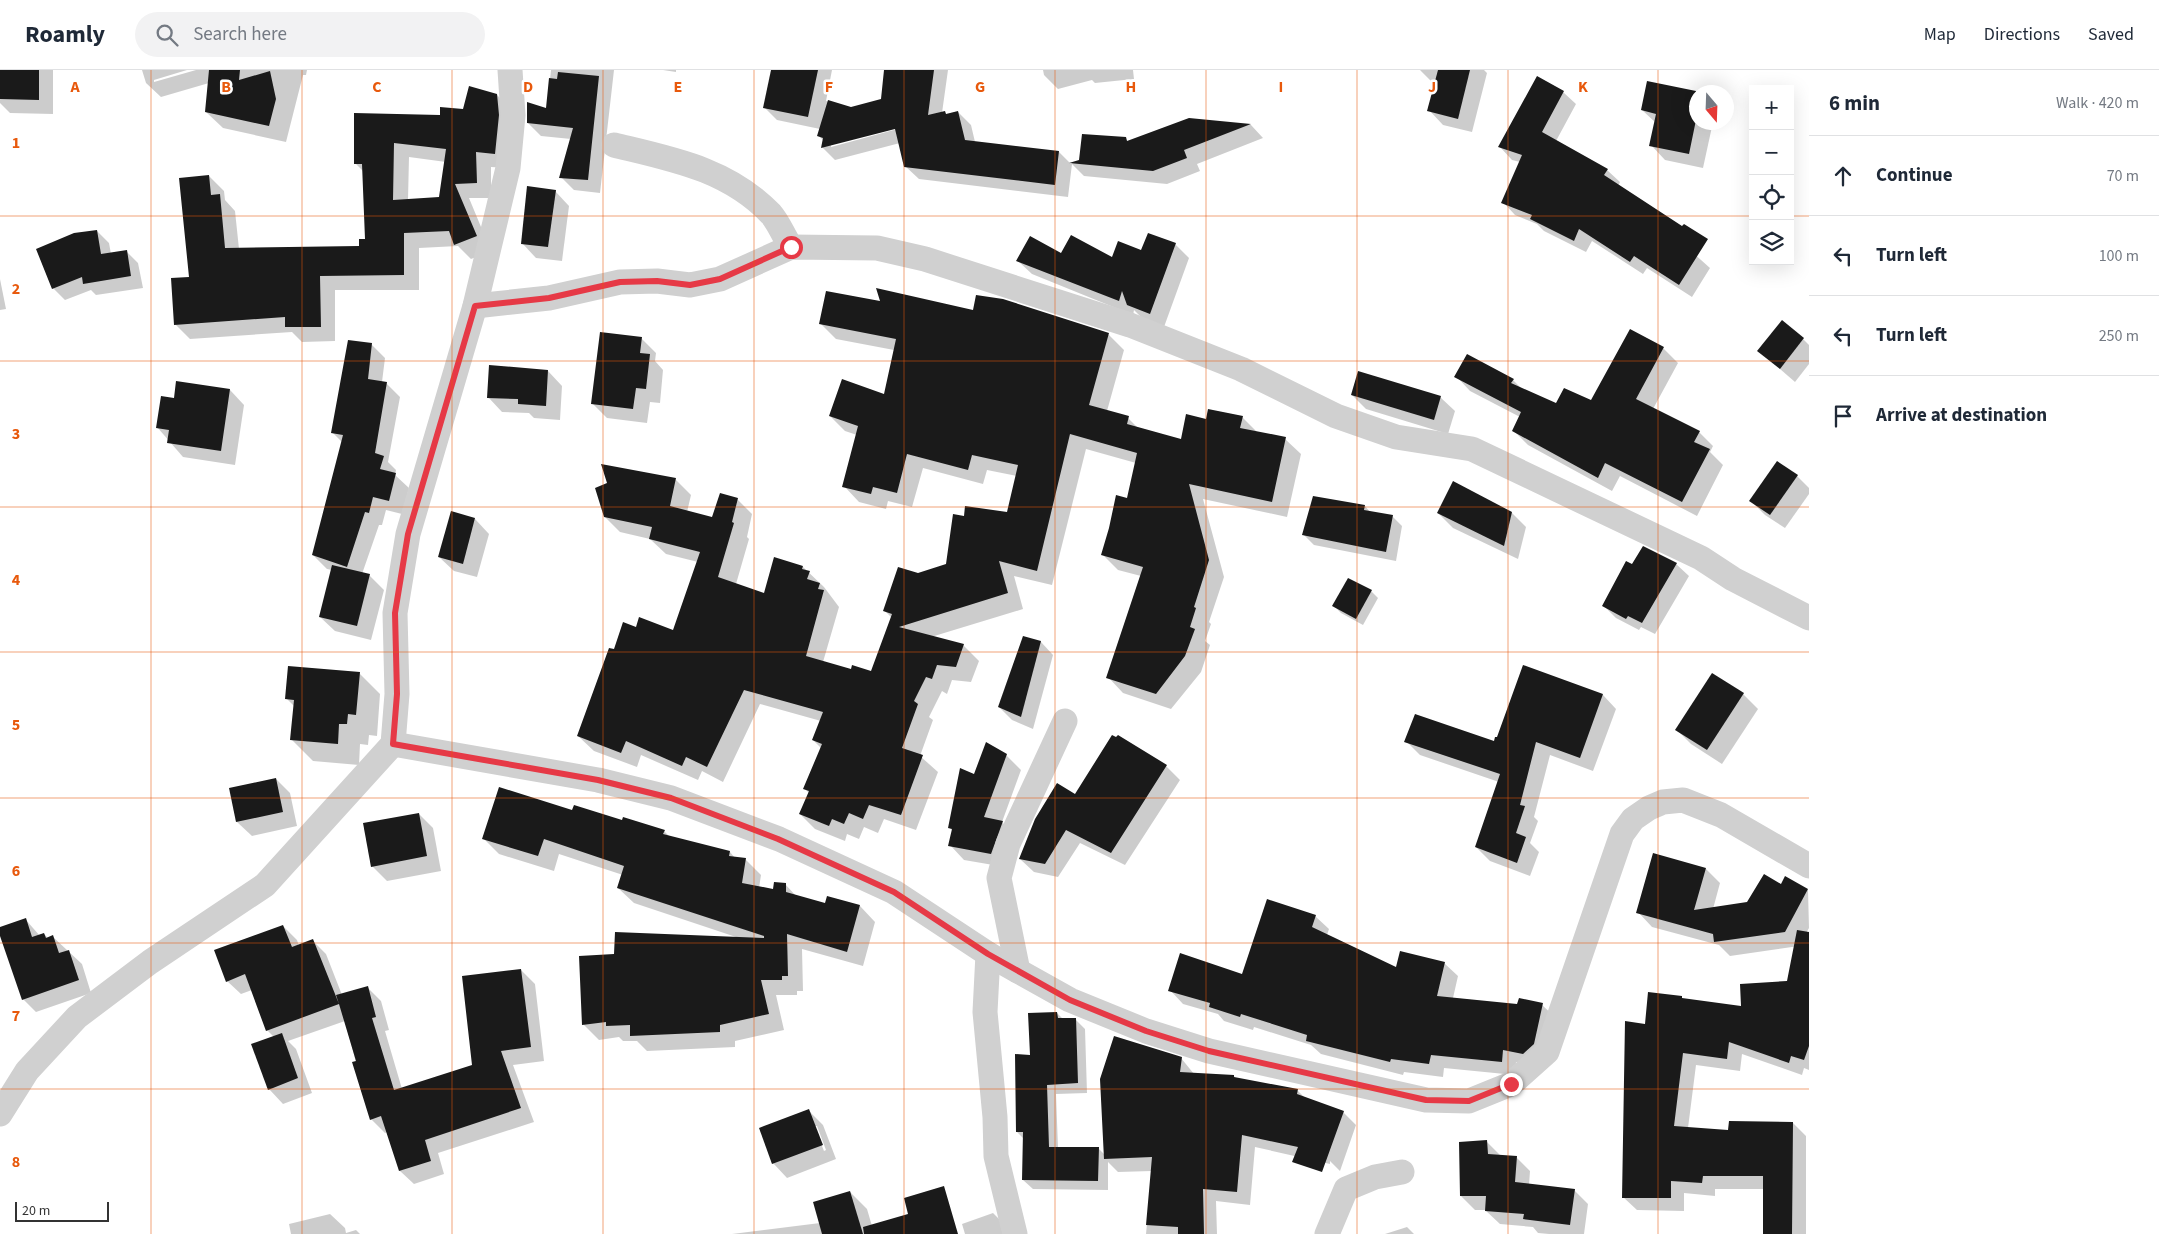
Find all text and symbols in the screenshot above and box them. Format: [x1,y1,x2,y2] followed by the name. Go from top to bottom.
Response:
[135,12,485,57] search box
[25,17,105,52] text: Roamly
[153,21,181,49] icon: search
[193,21,287,48] text: Search here
[1924,22,1956,47] text: Map
[1984,22,2060,47] text: Directions
[2088,22,2134,47] text: Saved
[69,76,80,98] text: A
[221,76,231,98] text: B
[372,76,382,98] text: C
[523,76,533,98] text: D
[674,76,682,98] text: E
[825,76,833,98] text: F
[975,76,985,98] text: G
[1126,76,1136,98] text: H
[1279,76,1283,98] text: I
[1428,76,1436,98] text: J
[1578,76,1588,98] text: K
[1689,85,1734,130] north arrow
[1749,85,1794,265] map controls
[1749,85,1794,130] button: +
[1829,88,1880,118] text: 6 min
[2056,92,2139,114] text: Walk · 420 m
[1749,130,1794,175] button: −
[12,132,20,154] text: 1
[1829,162,1857,190] icon: ahead
[1876,162,1953,189] text: Continue
[2107,165,2139,187] text: 70 m
[1749,175,1794,220] button: locate
[1749,220,1794,265] button: layers
[780,236,803,259] route start
[1829,242,1857,270] icon: left
[1876,242,1947,269] text: Turn left
[2099,245,2139,267] text: 100 m
[12,278,20,300] text: 2
[1829,322,1857,350] icon: left
[1876,322,1947,349] text: Turn left
[2099,325,2139,347] text: 250 m
[1829,402,1857,430] icon: arrive
[1876,402,2047,429] text: Arrive at destination
[12,423,20,445] text: 3
[12,569,21,591] text: 4
[12,714,20,736] text: 5
[12,860,20,882] text: 6
[12,1005,20,1027] text: 7
[1500,1073,1523,1096] route end
[12,1151,20,1173] text: 8
[15,1199,109,1222] scale bar
[22,1201,50,1221] text: 20 m

